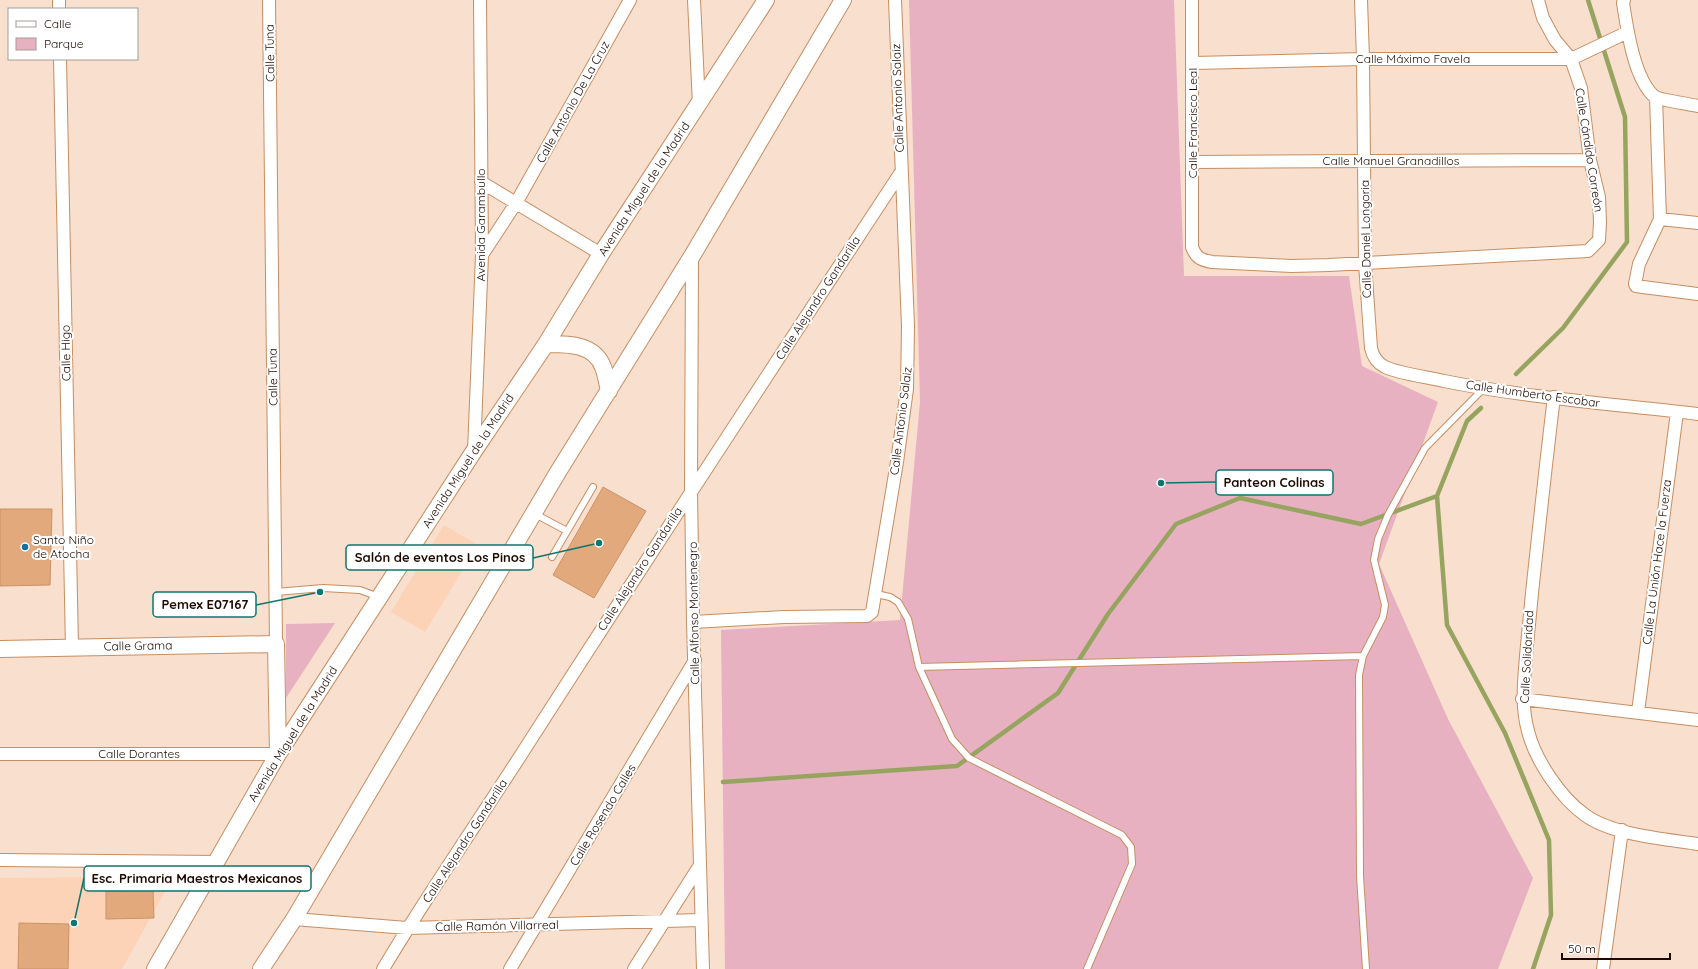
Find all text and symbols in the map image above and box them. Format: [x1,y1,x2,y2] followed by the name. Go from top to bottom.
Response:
[8,8,138,60] legend
[44,16,72,31] text: Calle
[262,24,278,82] street label: Calle Tuna
[44,36,84,51] text: Parque
[533,38,613,165] street label: Calle Antonio De La Cruz
[888,43,907,153] street label: Calle Antonio Salaiz
[1356,51,1470,66] street label: Calle Máximo Favela
[1185,68,1200,178] street label: Calle Francisco Leal
[1572,87,1607,213] street label: Calle Cándido Carreón
[595,119,693,259] street label: Avenida Miguel de la Madrid
[1323,153,1460,168] street label: Calle Manuel Granadillos
[473,168,488,282] street label: Avenida Garambullo
[1357,180,1374,298] street label: Calle Daniel Longoria
[772,233,863,362] street label: Calle Alejandro Gandarilla
[58,325,73,381] street label: Calle Higo
[265,348,281,406] street label: Calle Tuna
[886,366,915,476] street label: Calle Antonio Salaiz
[1465,377,1601,410] street label: Calle Humberto Escobar
[419,391,517,531] street label: Avenida Miguel de la Madrid
[1216,470,1333,495] callout: Panteon Colinas
[1223,474,1325,490] text: Panteon Colinas
[1639,478,1674,645] street label: Calle La Unión Hace la Fuerza
[594,504,685,633] street label: Calle Alejandro Gandarilla
[33,532,94,561] place label: Santo Niño de Atocha
[685,541,702,685] street label: Calle Alfonso Montenegro
[20,542,30,552] marker: Santo Niño de Atocha
[346,545,533,570] callout: Salón de eventos Los Pinos
[355,549,525,565] text: Salón de eventos Los Pinos
[153,592,256,617] callout: Pemex E07167
[162,596,248,612] text: Pemex E07167
[1517,610,1536,704] street label: Calle Solidaridad
[103,637,173,654] street label: Calle Grama
[245,663,341,804] street label: Avenida Miguel de la Madrid
[98,746,180,761] street label: Calle Dorantes
[566,761,639,868] street label: Calle Rosendo Calles
[419,776,510,905] street label: Calle Alejandro Gandarilla
[84,866,311,891] callout: Esc. Primaria Maestros Mexicanos
[92,870,302,886] text: Esc. Primaria Maestros Mexicanos
[435,917,559,934] street label: Calle Ramón Villarreal
[1562,935,1670,961] scale bar
[1568,941,1596,956] text: 50 m

